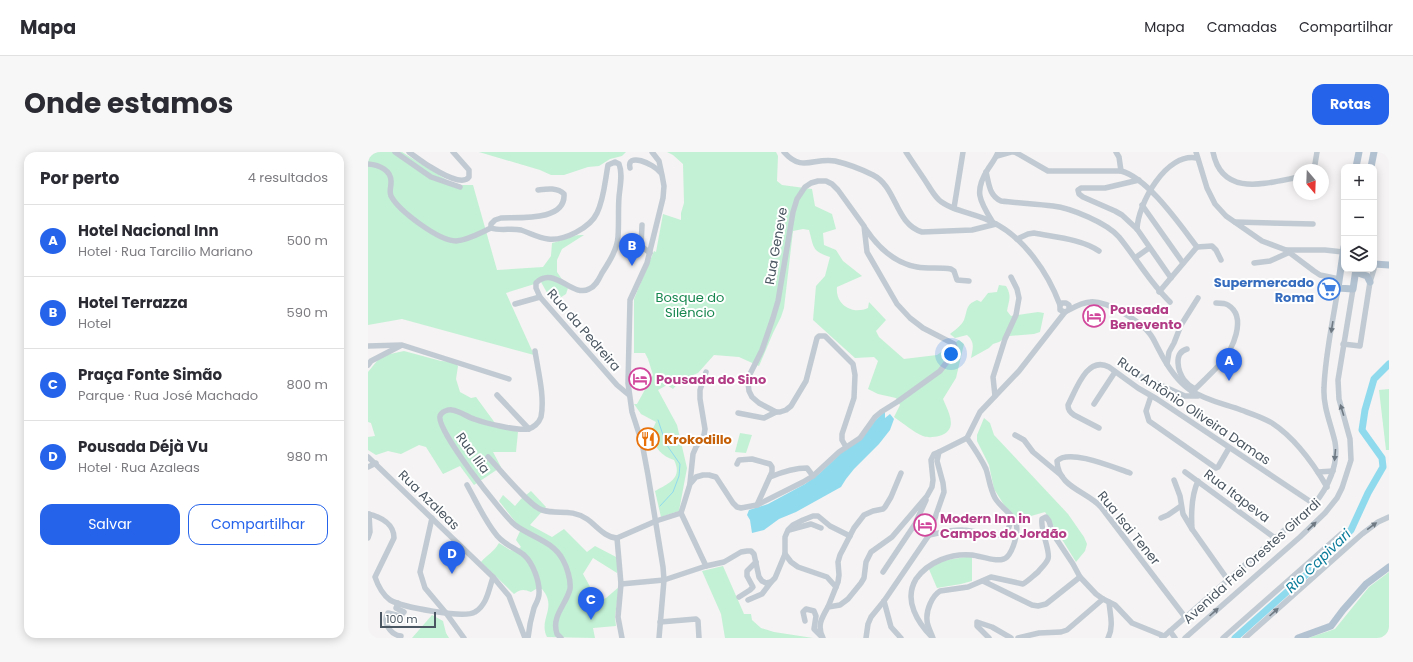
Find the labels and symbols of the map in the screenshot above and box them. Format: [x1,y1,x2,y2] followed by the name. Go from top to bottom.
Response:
[1293,164,1329,200] north arrow
[760,206,792,286] street label: Rua Geneve
[619,233,645,266] pin: B
[1214,273,1314,307] place label: Supermercado Roma
[1316,276,1342,302] supermarket icon: Supermercado Roma
[543,285,625,375] street label: Rua da Pedreira
[656,288,724,322] park label: Bosque do Silêncio
[1110,300,1182,334] place label: Pousada Benevento
[1081,303,1107,329] hotel icon: Pousada Benevento
[1329,321,1335,333] one-way arrow
[941,344,961,364] your location
[1216,348,1242,381] pin: A
[1115,354,1273,468] street label: Rua Antônio Oliveira Damas
[627,366,653,392] hotel icon: Pousada do Sino
[656,370,766,389] place label: Pousada do Sino
[1339,403,1345,415] one-way arrow
[635,426,661,452] restaurant icon: Krokodillo
[452,428,494,478] street label: Rua Ilia
[664,430,732,449] place label: Krokodillo
[1332,449,1338,461] one-way arrow
[1200,465,1274,527] street label: Rua Itapeva
[394,466,464,534] street label: Rua Azaleas
[1093,487,1165,569] street label: Rua Isai Tener
[1179,494,1325,628] street label: Avenida Frei Orestes Girardi
[940,509,1067,543] place label: Modern Inn in Campos do Jordão
[912,512,938,538] hotel icon: Modern Inn in Campos do Jordão
[1307,521,1317,531] one-way arrow
[1366,522,1377,531] one-way arrow
[1281,524,1356,597] water label: Rio Capivari
[439,541,465,574] pin: D
[578,587,604,620] pin: C
[1269,607,1279,617] one-way arrow
[1210,608,1219,617] one-way arrow
[380,610,436,629] scale bar

